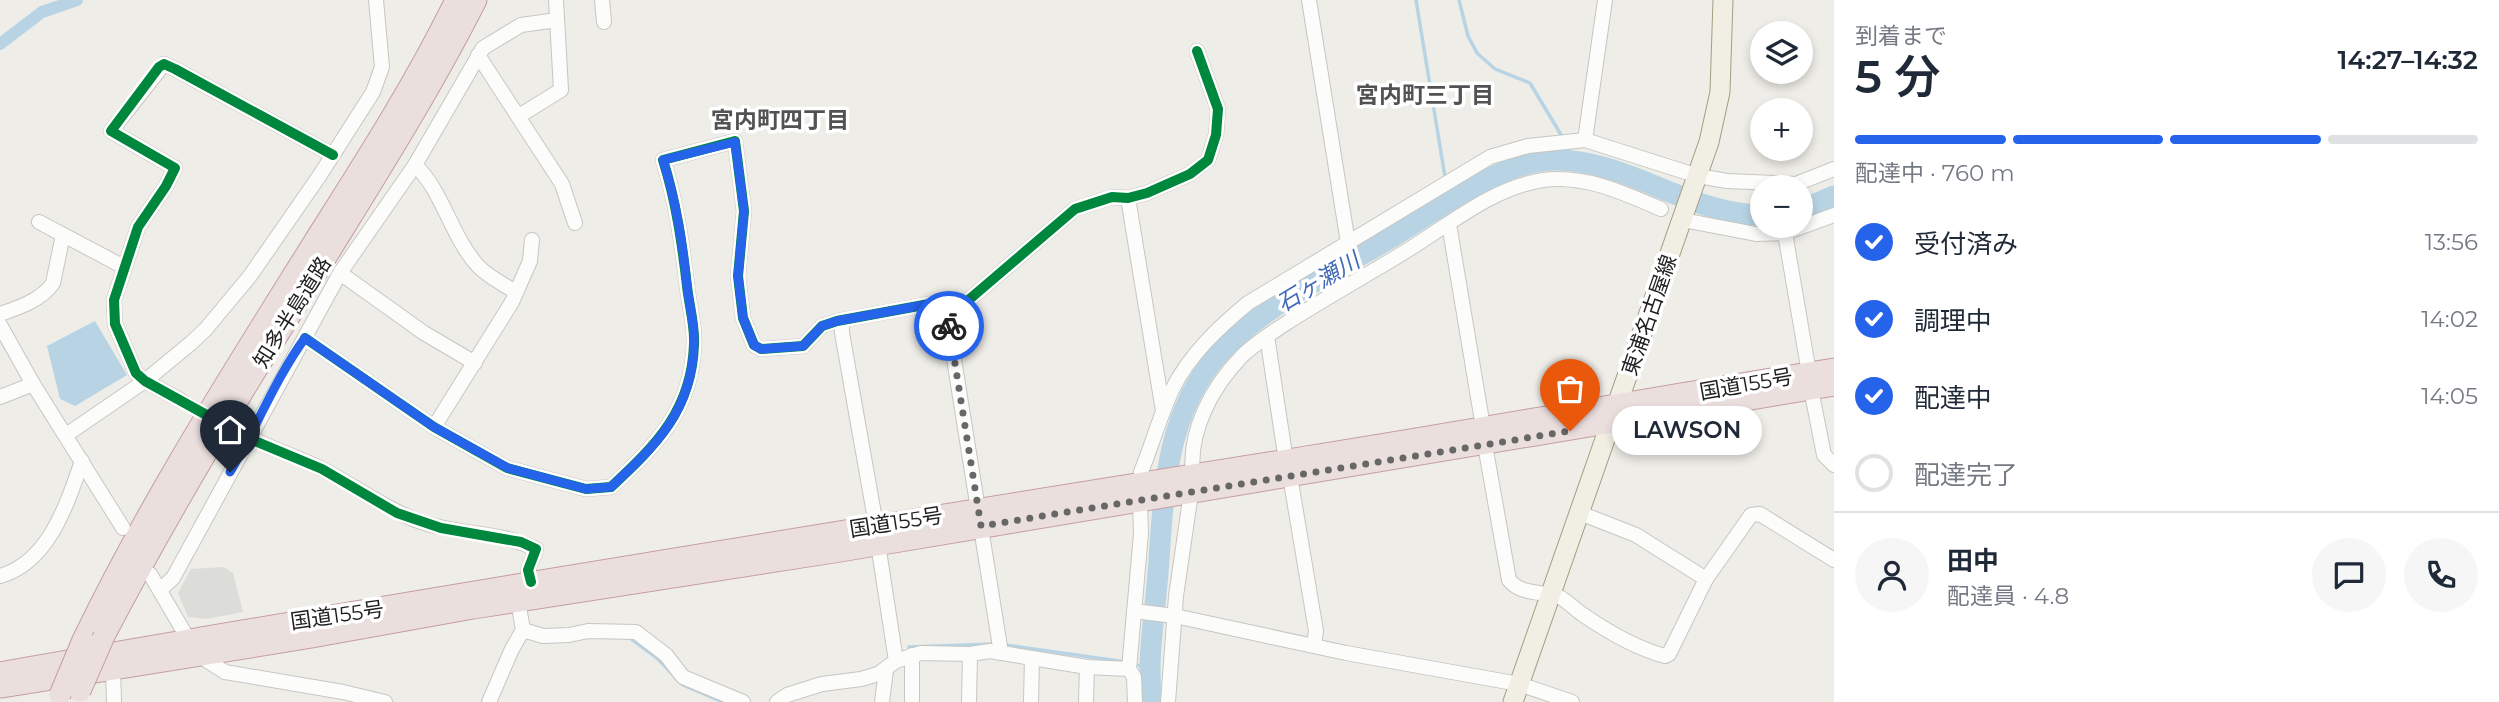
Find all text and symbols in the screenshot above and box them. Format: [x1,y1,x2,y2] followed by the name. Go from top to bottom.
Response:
[1750,21,1813,238] map controls
[1750,21,1813,84] button: layers
[1855,22,1947,50] text: 到着まで
[2338,44,2478,76] text: 14:27–14:32
[1855,48,1941,105] text: 5 分
[1356,81,1494,109] district label: 宮内町三丁目
[1750,98,1813,161] button: +
[711,106,849,134] district label: 宮内町四丁目
[1855,159,2015,187] text: 配達中 · 760 m
[1750,175,1813,238] button: −
[1855,223,1893,261] icon: check
[1914,228,2018,260] text: 受付済み
[2425,228,2478,256] text: 13:56
[1271,245,1367,318] water label: 石ヶ瀬川
[1617,251,1681,379] street label: 東浦名古屋線
[248,252,336,372] street label: 知多半島道路
[914,291,984,361] courier
[1855,300,1893,338] icon: check
[1914,305,1992,337] text: 調理中
[2421,305,2478,333] text: 14:02
[930,307,968,345] icon: bike
[1540,359,1600,431] pin
[1697,364,1795,404] street label: 国道155号
[1551,370,1589,408] icon: bag
[1855,377,1893,415] icon: check
[1914,382,1992,414] text: 配達中
[2421,382,2478,410] text: 14:05
[200,400,260,472] pin
[1612,406,1762,456] callout: LAWSON
[211,411,249,449] icon: home
[1633,416,1741,444] text: LAWSON
[1914,459,2018,491] text: 配達完了
[847,502,945,542] street label: 国道155号
[1855,538,1929,612] button: person
[2312,538,2386,612] button: chat
[2404,538,2478,612] button: phone
[1947,545,1999,577] text: 田中
[1947,582,2069,610] text: 配達員 · 4.8
[289,596,385,634] street label: 国道155号

